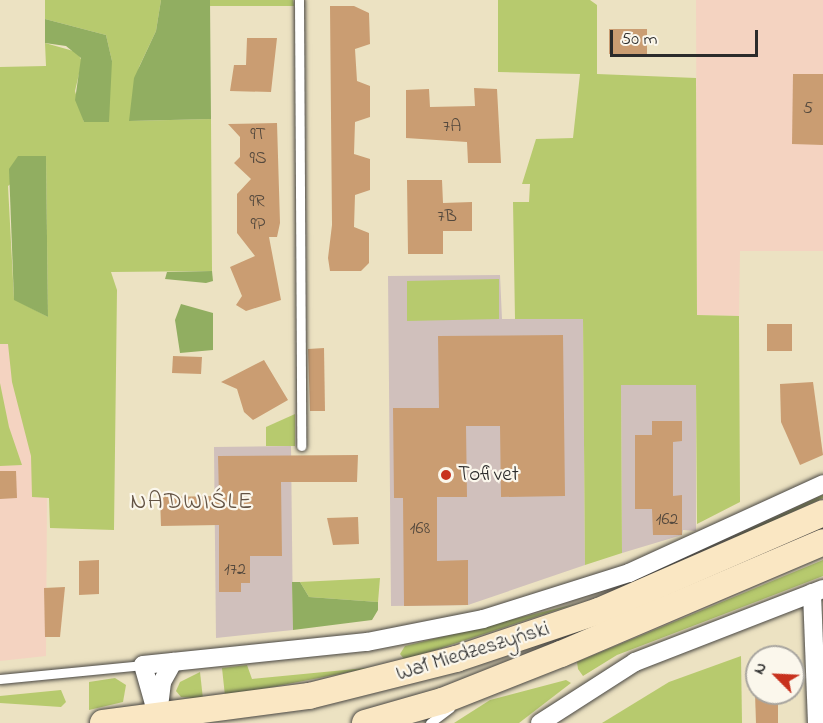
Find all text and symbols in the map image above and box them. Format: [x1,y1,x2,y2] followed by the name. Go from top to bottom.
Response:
[613,18,762,56] scale bar
[621,27,658,53] text: 50 m
[803,98,813,120] house number: 5
[443,116,461,138] house number: 7A
[250,124,266,146] house number: 9T
[250,148,266,170] house number: 9S
[249,191,265,213] house number: 9R
[437,206,457,228] house number: 7B
[251,214,265,236] house number: 9P
[458,462,519,488] place label: Tofivet
[439,468,453,482] marker: Tofivet
[130,489,254,517] district label: NADWIŚLE
[656,509,678,531] house number: 162
[410,518,430,540] house number: 168
[224,559,246,581] house number: 172
[393,617,553,687] street label: Wał Miedzeszyński
[745,645,805,705] north arrow
[747,659,774,678] text: N

